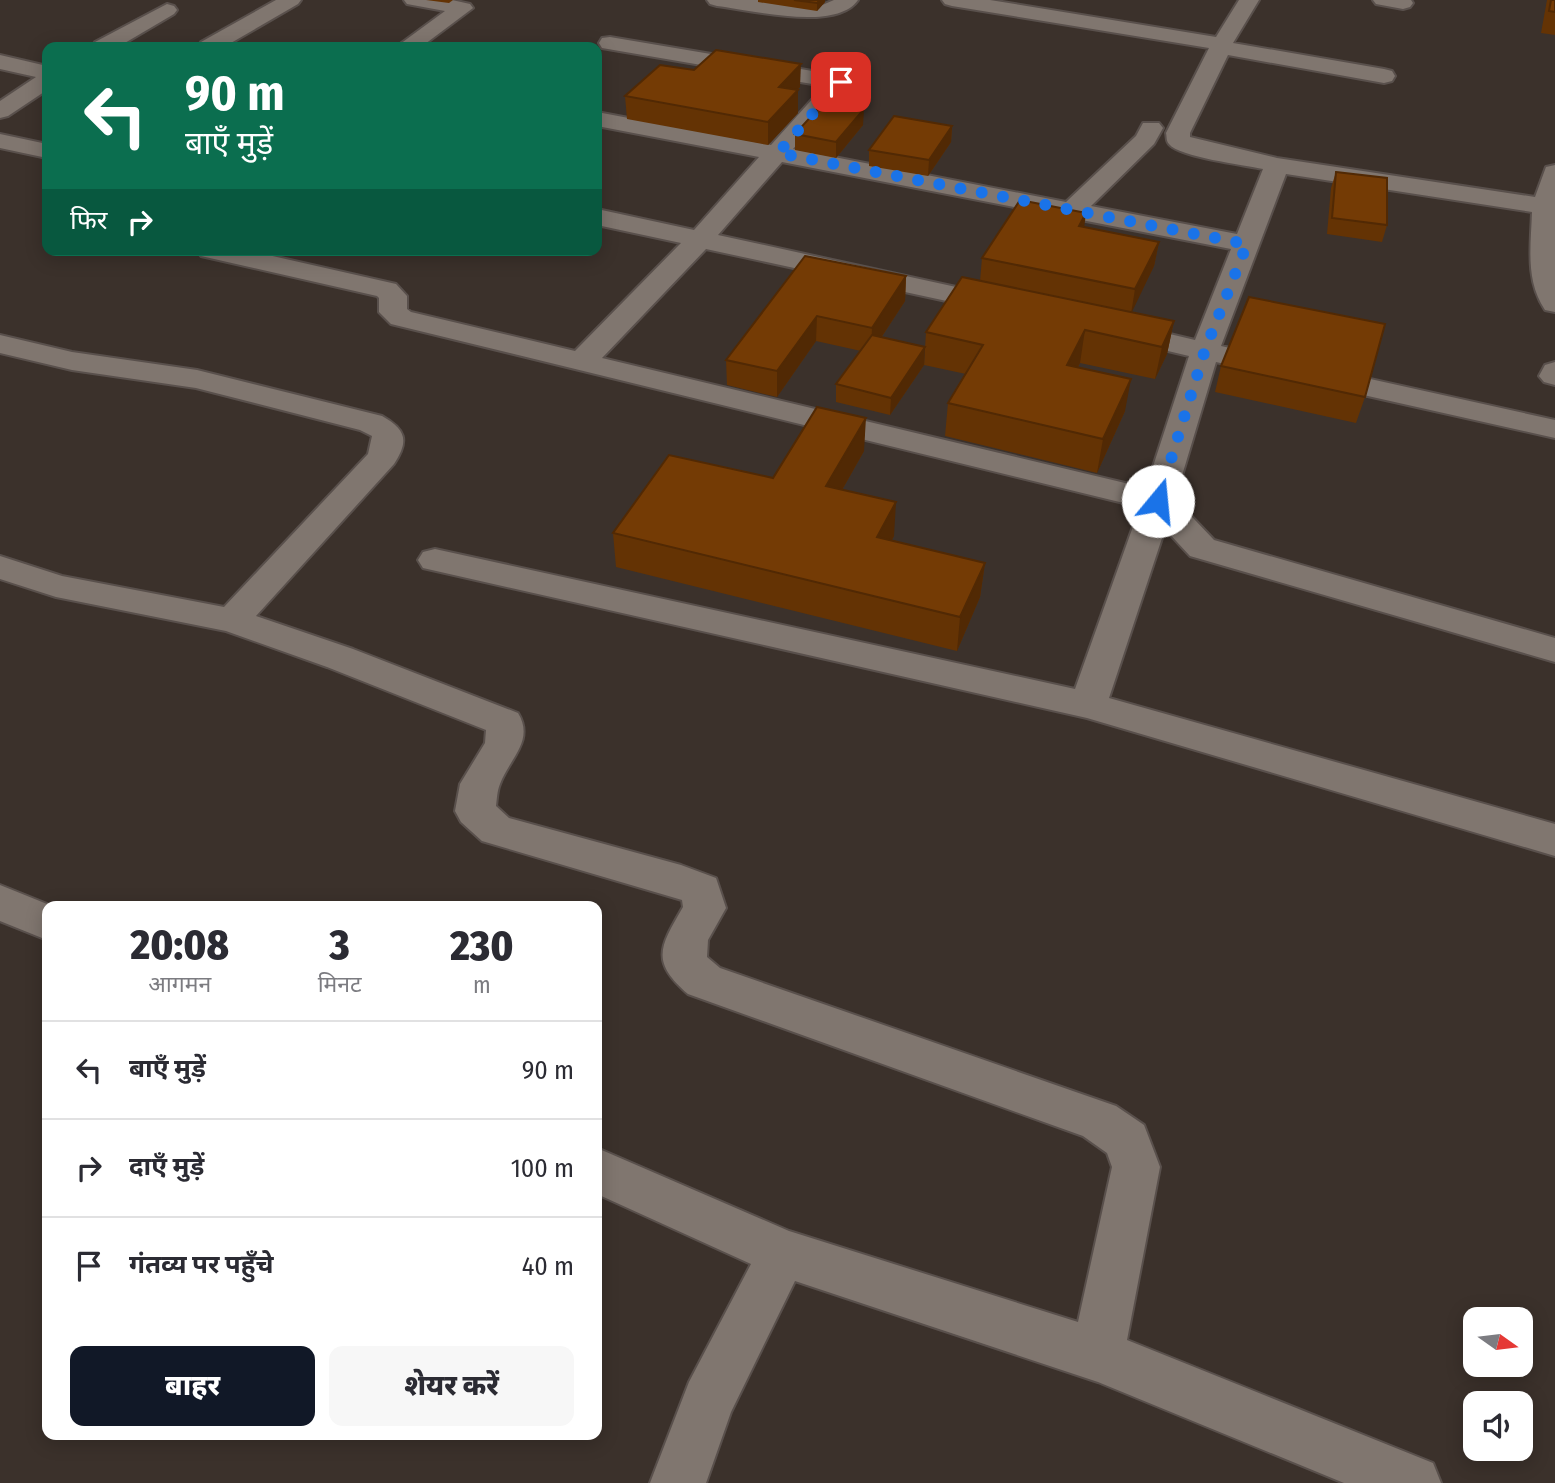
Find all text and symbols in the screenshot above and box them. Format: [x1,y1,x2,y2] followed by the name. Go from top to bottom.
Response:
[811,52,871,112] pin
[822,63,860,101] icon: arrive
[185,64,285,123] text: 90 m
[70,70,161,161] icon: left
[185,124,273,162] text: बाएँ मुड़ें
[121,203,159,241] icon: right
[70,205,107,236] text: फिर
[1121,464,1195,538] position arrow
[131,920,229,970] text: 20:08
[330,920,350,970] text: 3
[450,921,513,971] text: 230
[148,970,211,998] text: आगमन
[318,970,362,998] text: मिनट
[473,971,491,999] text: m
[70,1051,108,1089] icon: left
[129,1053,206,1084] text: बाएँ मुड़ें
[522,1055,574,1086] text: 90 m
[70,1149,108,1187] icon: right
[129,1151,204,1182] text: दाएँ मुड़ें
[511,1153,574,1184] text: 100 m
[70,1247,108,1285] icon: arrive
[129,1249,273,1280] text: गंतव्य पर पहुँचे
[522,1251,574,1282] text: 40 m
[1463,1307,1533,1377] north arrow
[1463,1307,1533,1461] map controls
[70,1346,315,1426] button: बाहर
[329,1346,574,1426] button: शेयर करें
[1463,1391,1533,1461] button: sound

